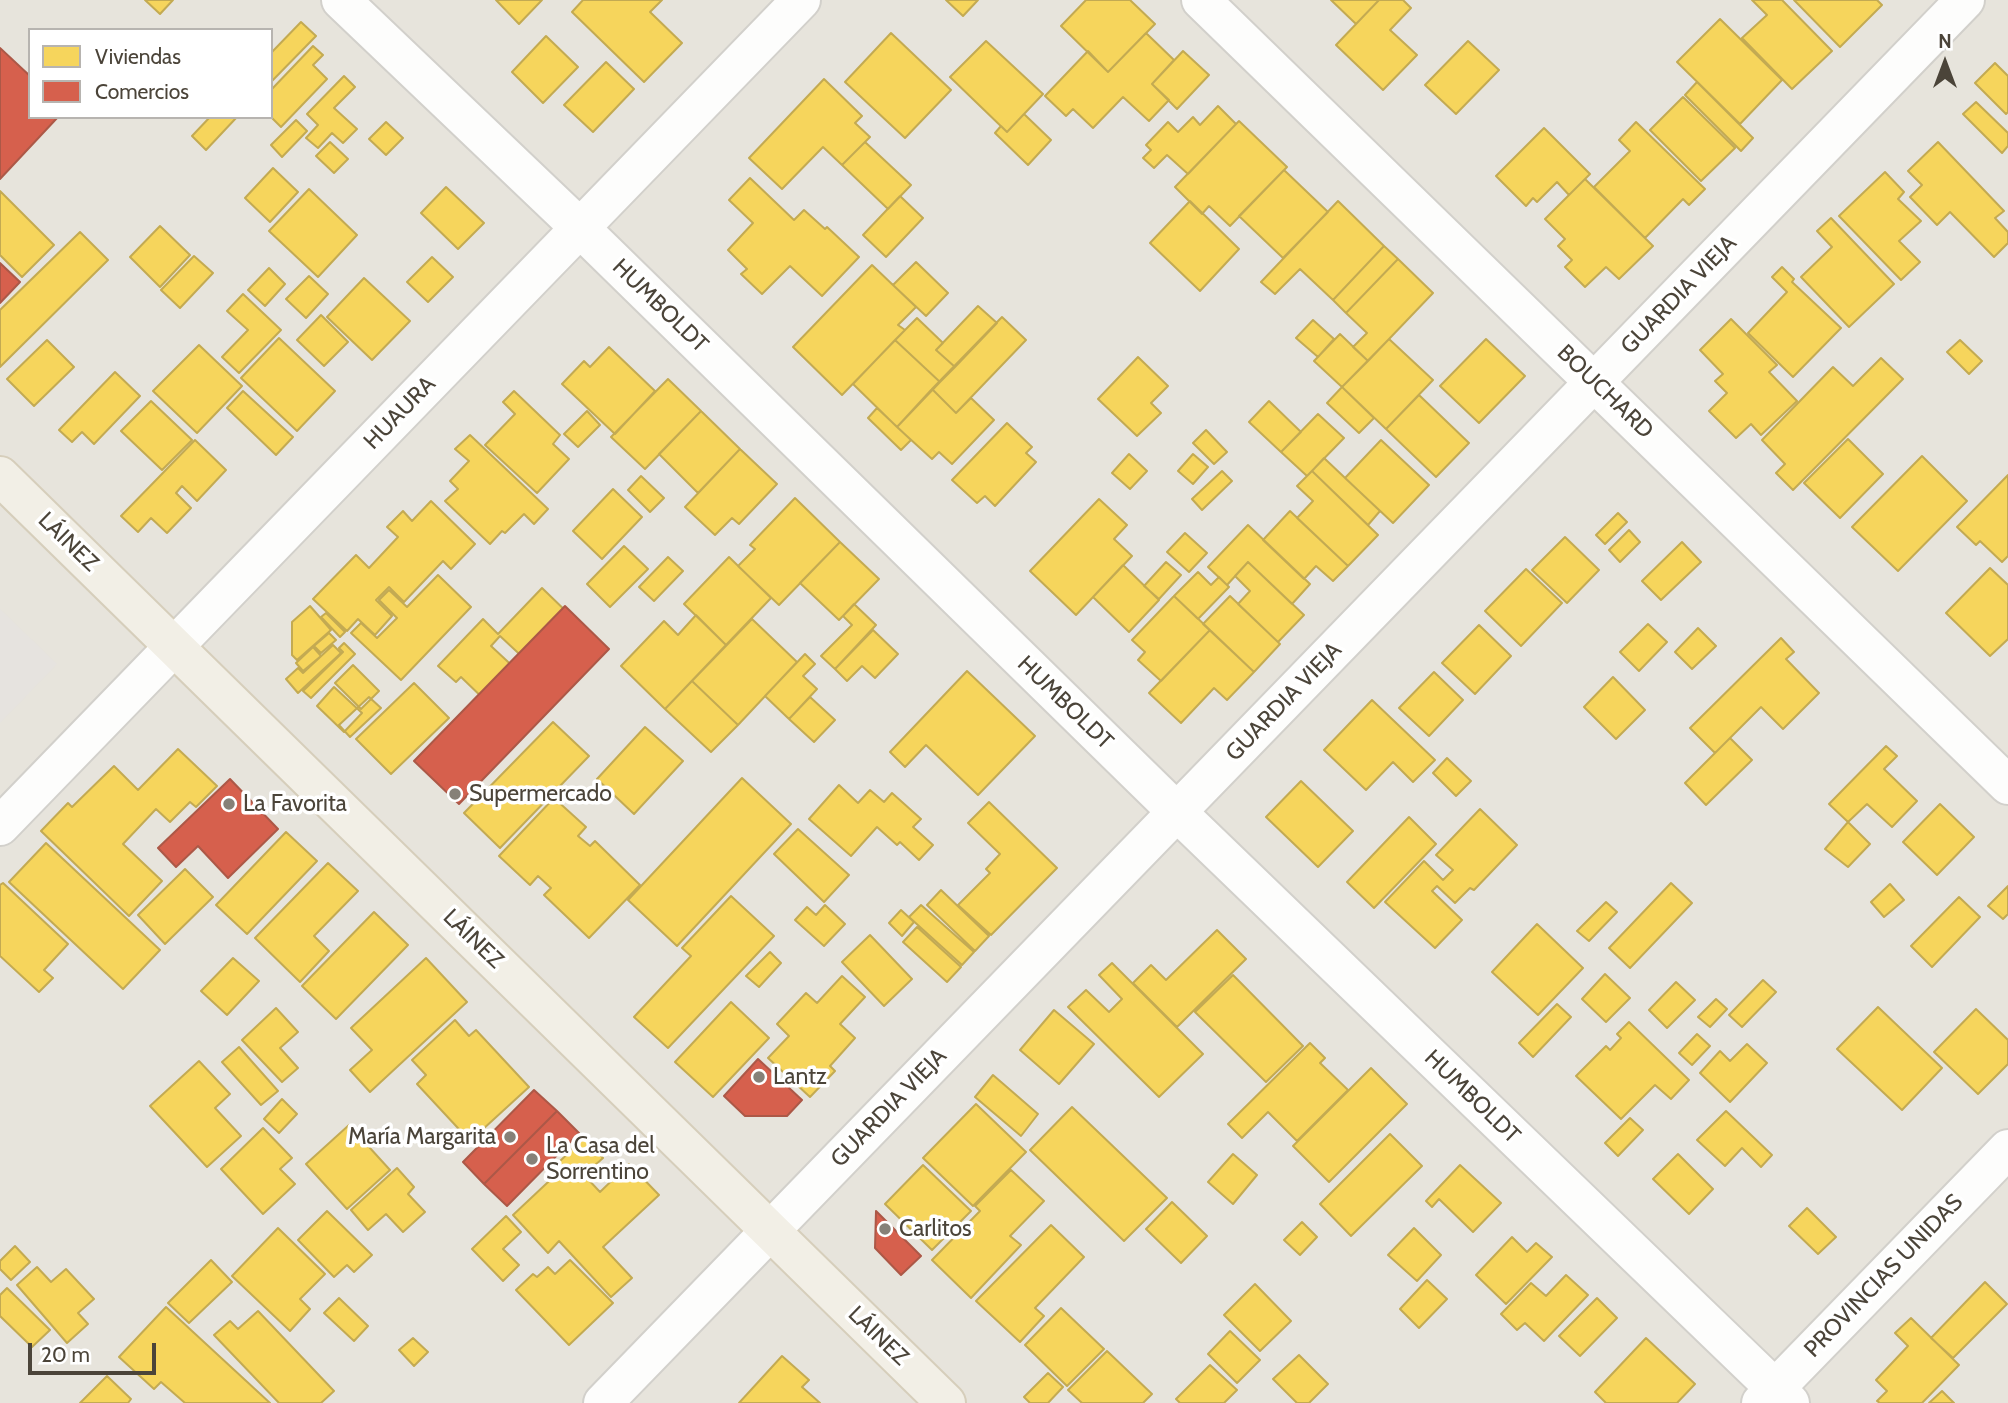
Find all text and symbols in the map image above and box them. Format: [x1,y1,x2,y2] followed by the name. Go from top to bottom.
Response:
[28,28,273,119] legend
[1910,28,1980,98] north arrow
[1938,30,1952,53] text: N
[95,44,181,69] text: Viviendas
[95,79,189,104] text: Comercios
[1615,230,1743,360] street label: GUARDIA VIEJA
[606,254,714,358] street label: HUMBOLDT
[1551,339,1659,445] street label: BOUCHARD
[358,371,442,455] street label: HUAURA
[32,507,104,577] street label: LÁINEZ
[1220,637,1348,767] street label: GUARDIA VIEJA
[1011,651,1119,755] street label: HUMBOLDT
[469,780,612,808] place label: Supermercado
[447,786,463,802] marker: Supermercado
[243,790,347,818] place label: La Favorita
[221,796,237,812] marker: La Favorita
[437,904,509,974] street label: LÁINEZ
[825,1043,953,1173] street label: GUARDIA VIEJA
[1418,1045,1526,1149] street label: HUMBOLDT
[773,1063,827,1091] place label: Lantz
[751,1069,767,1085] marker: Lantz
[348,1123,496,1151] place label: María Margarita
[502,1129,518,1145] marker: María Margarita
[546,1132,655,1186] place label: La Casa del Sorrentino
[524,1151,540,1167] marker: La Casa del Sorrentino
[1799,1189,1969,1363] street label: PROVINCIAS UNIDAS
[899,1215,972,1243] place label: Carlitos
[877,1221,893,1237] marker: Carlitos
[842,1301,914,1371] street label: LÁINEZ
[32,1330,159,1374] scale bar
[41,1342,90,1367] text: 20 m

